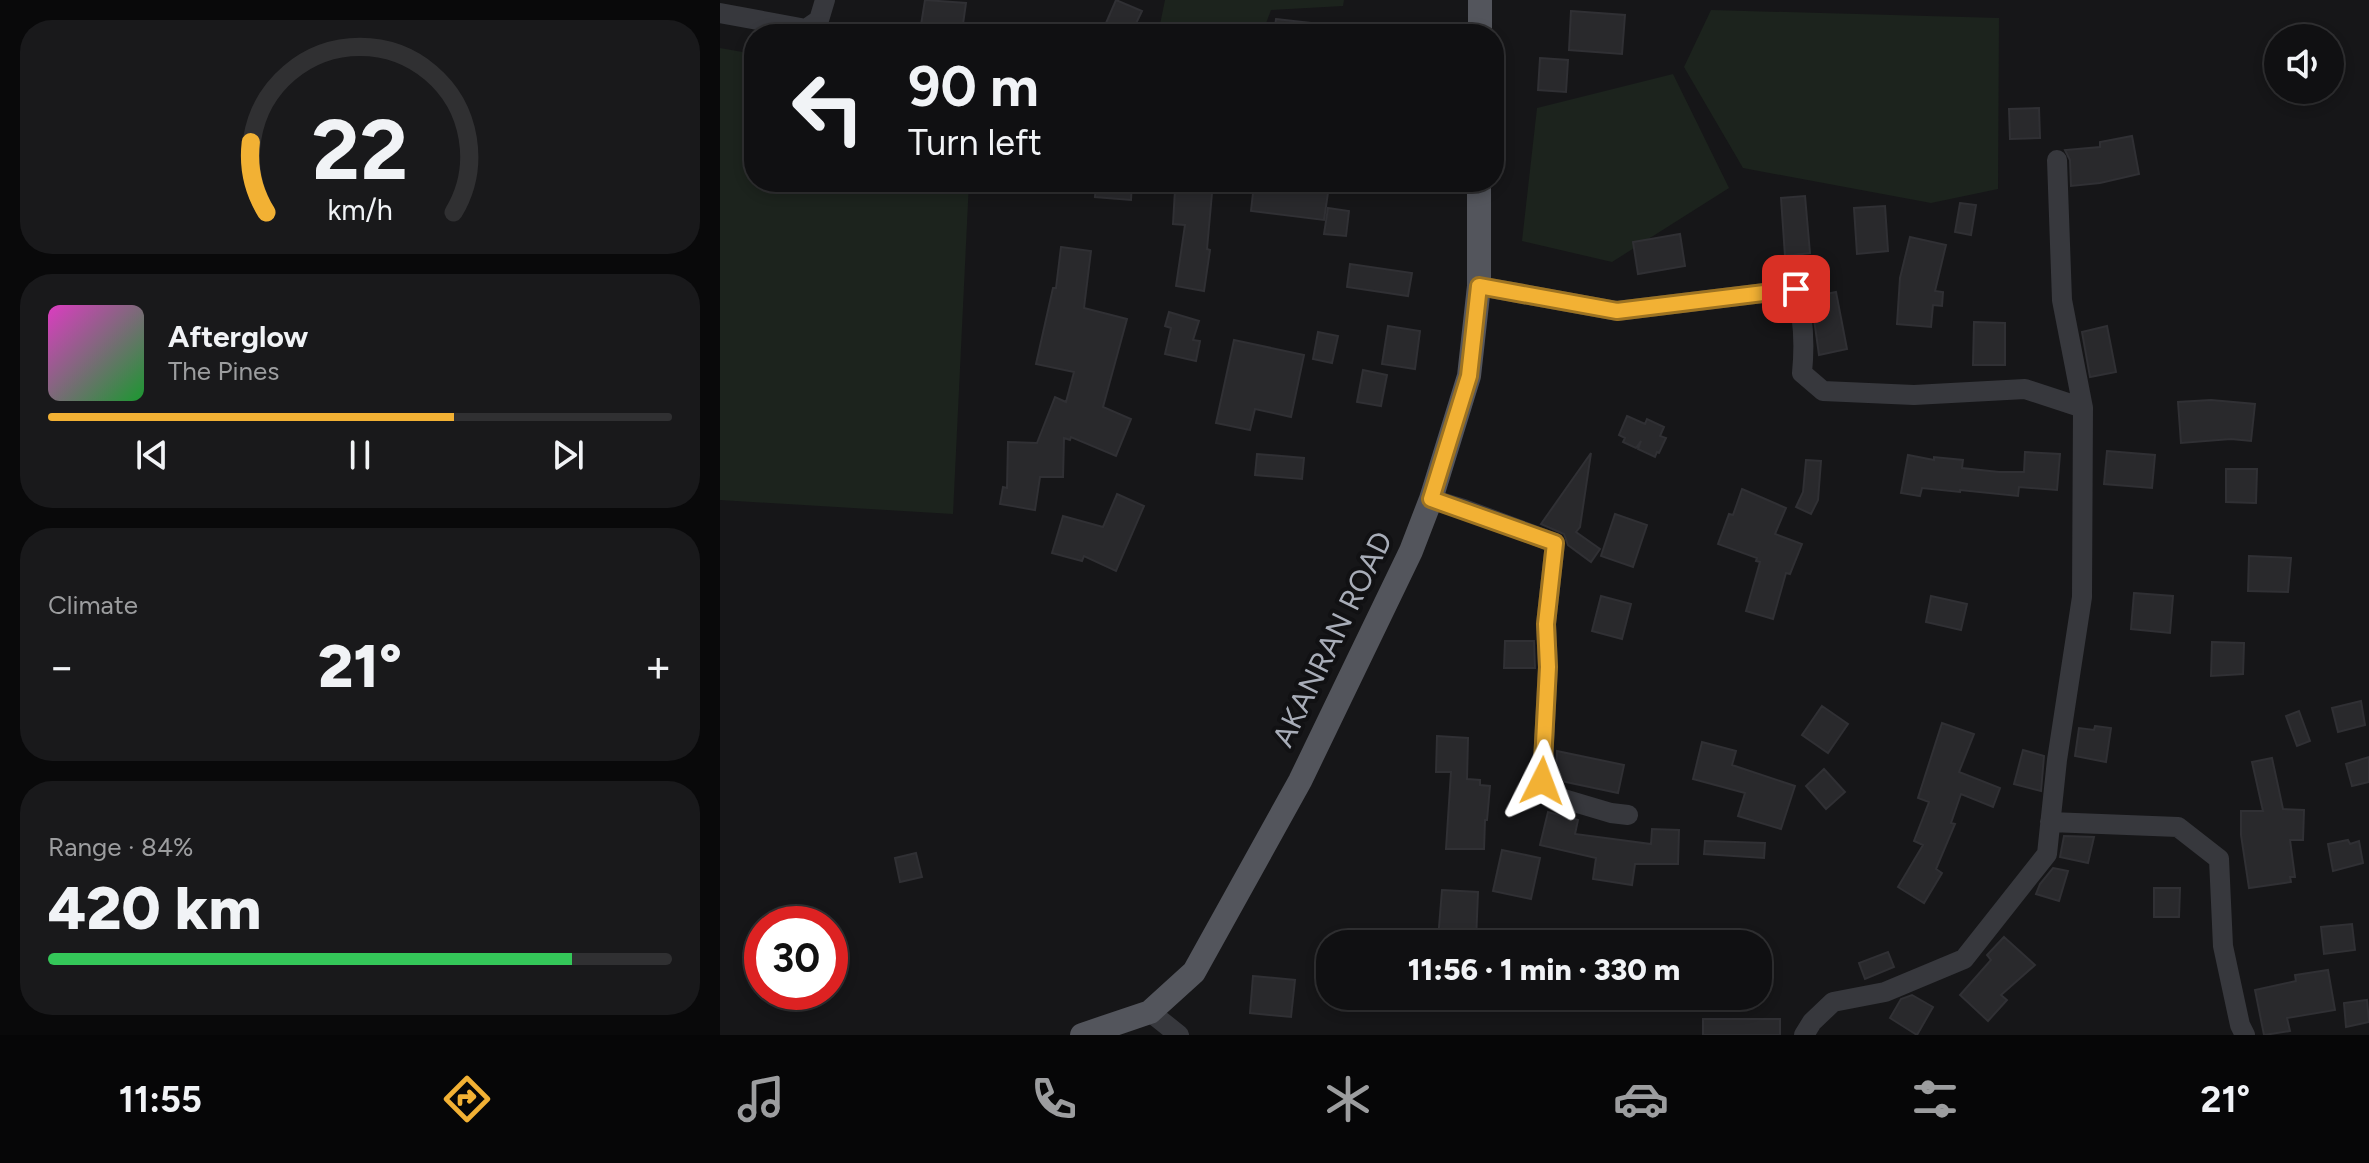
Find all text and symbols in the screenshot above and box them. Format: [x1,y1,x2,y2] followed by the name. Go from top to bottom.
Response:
[2264,24,2344,104] map controls
[2264,24,2344,104] button: sound
[908,53,1039,120] text: 90 m
[776,56,880,160] icon: left
[312,99,408,199] text: 22
[908,121,1042,164] text: Turn left
[327,193,393,227] text: km/h
[1762,255,1830,323] pin
[1774,267,1818,311] icon: arrive
[168,318,308,355] text: Afterglow
[168,355,279,387] text: The Pines
[130,433,174,477] icon: previous
[338,433,382,477] icon: pause
[546,433,590,477] icon: next
[1264,525,1400,753] street label: AKANRAN ROAD
[48,589,138,621] text: Climate
[318,630,402,702] text: 21°
[48,640,75,693] text: −
[645,640,672,693] text: +
[1500,739,1584,823] position arrow
[48,831,194,863] text: Range · 84%
[48,872,261,944] text: 420 km
[744,906,848,1010] speed limit sign: 30
[1408,951,1680,988] text: 11:56 · 1 min · 330 m
[439,1071,495,1127] icon: directions
[733,1071,789,1127] icon: music
[1026,1071,1082,1127] icon: phone
[1320,1071,1376,1127] icon: climate
[1613,1071,1669,1127] icon: car
[1907,1071,1963,1127] icon: filters
[119,1078,202,1121] text: 11:55
[2201,1078,2250,1121] text: 21°

